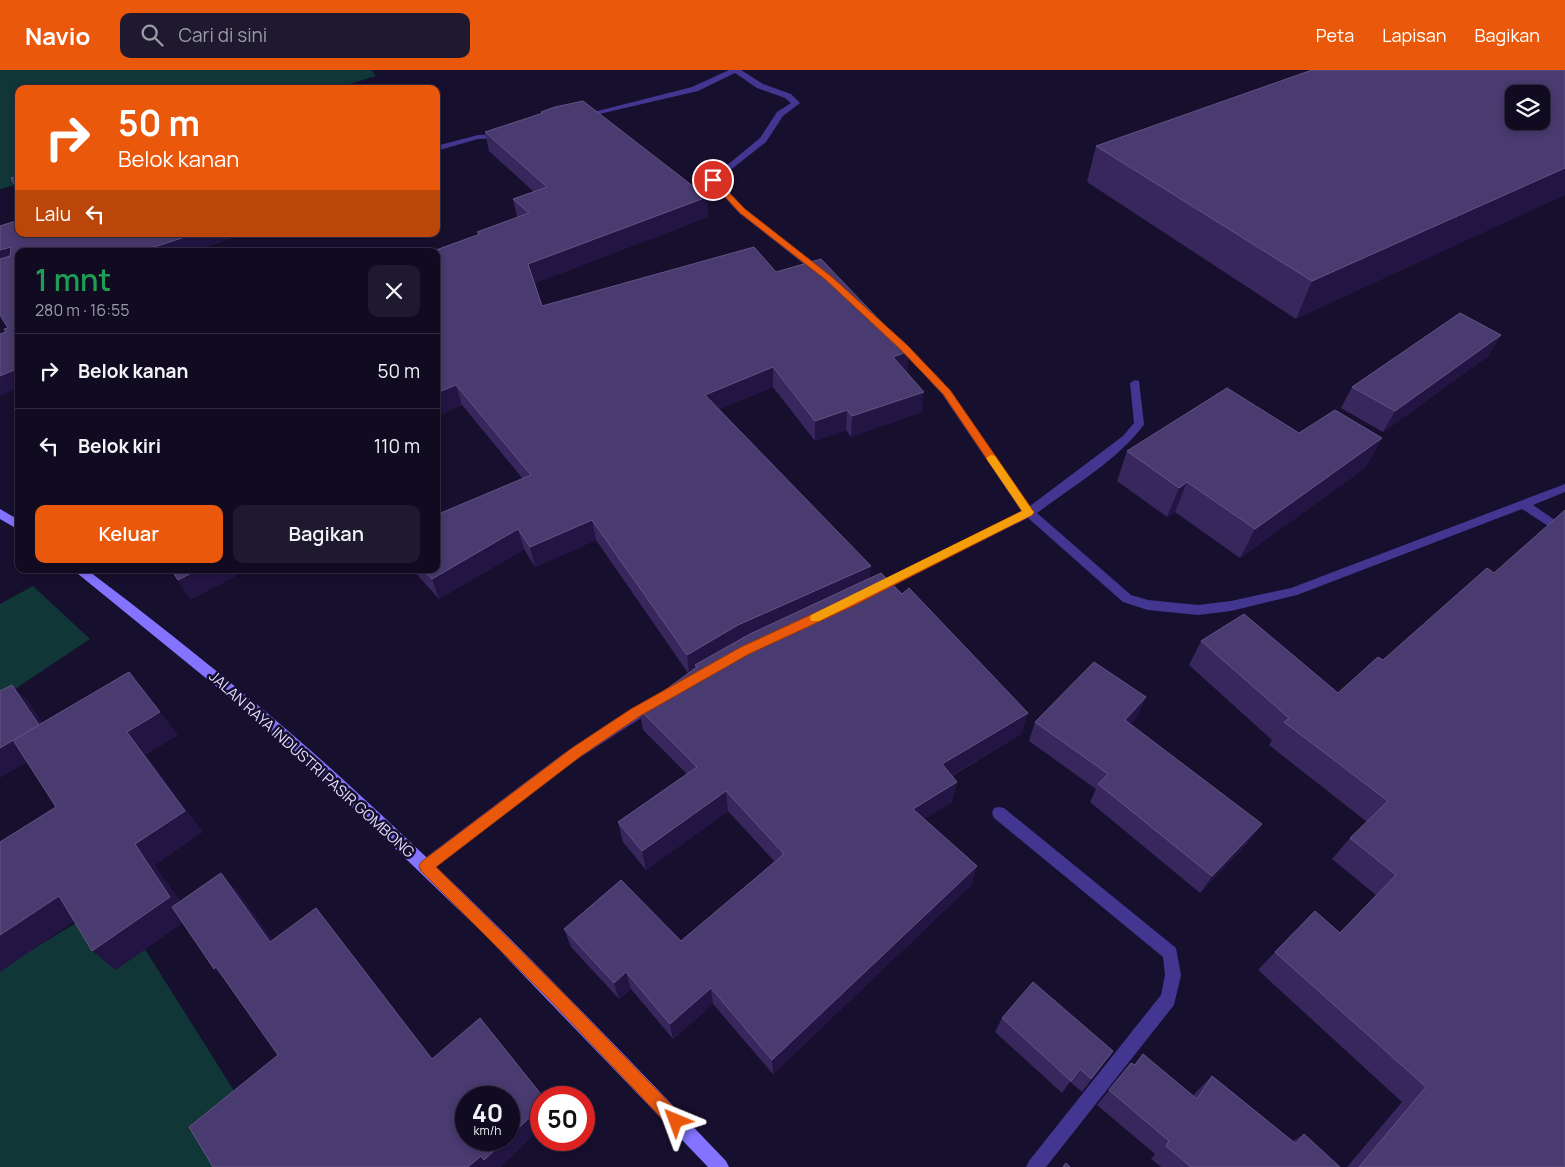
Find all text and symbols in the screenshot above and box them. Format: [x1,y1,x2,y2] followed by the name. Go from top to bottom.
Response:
[120,13,470,58] search box
[25,19,90,52] text: Navio
[138,21,166,49] icon: search
[178,22,267,48] text: Cari di sini
[1316,23,1354,47] text: Peta
[1382,23,1446,47] text: Lapisan
[1474,23,1540,47] text: Bagikan
[1505,85,1550,130] map controls
[1505,85,1550,130] button: layers
[118,99,200,147] text: 50 m
[35,105,100,170] icon: right
[118,144,239,174] text: Belok kanan
[692,159,734,201] pin
[699,166,727,194] icon: arrive
[81,200,109,228] icon: left
[35,201,71,227] text: Lalu
[35,259,111,300] text: 1 mnt
[368,265,420,317] button: close
[35,299,129,321] text: 280 m · 16:55
[35,357,63,385] icon: right
[78,358,188,384] text: Belok kanan
[378,358,420,384] text: 50 m
[35,432,63,460] icon: left
[78,433,161,459] text: Belok kiri
[374,433,420,459] text: 110 m
[35,505,223,563] button: Keluar
[233,505,420,563] button: Bagikan
[205,666,420,862] street label: JALAN RAYA INDUSTRI PASIR GOMBONG
[530,1086,595,1151] speed limit sign: 50
[649,1094,701,1146] position arrow
[472,1095,503,1130] text: 40
[474,1122,501,1139] text: km/h

